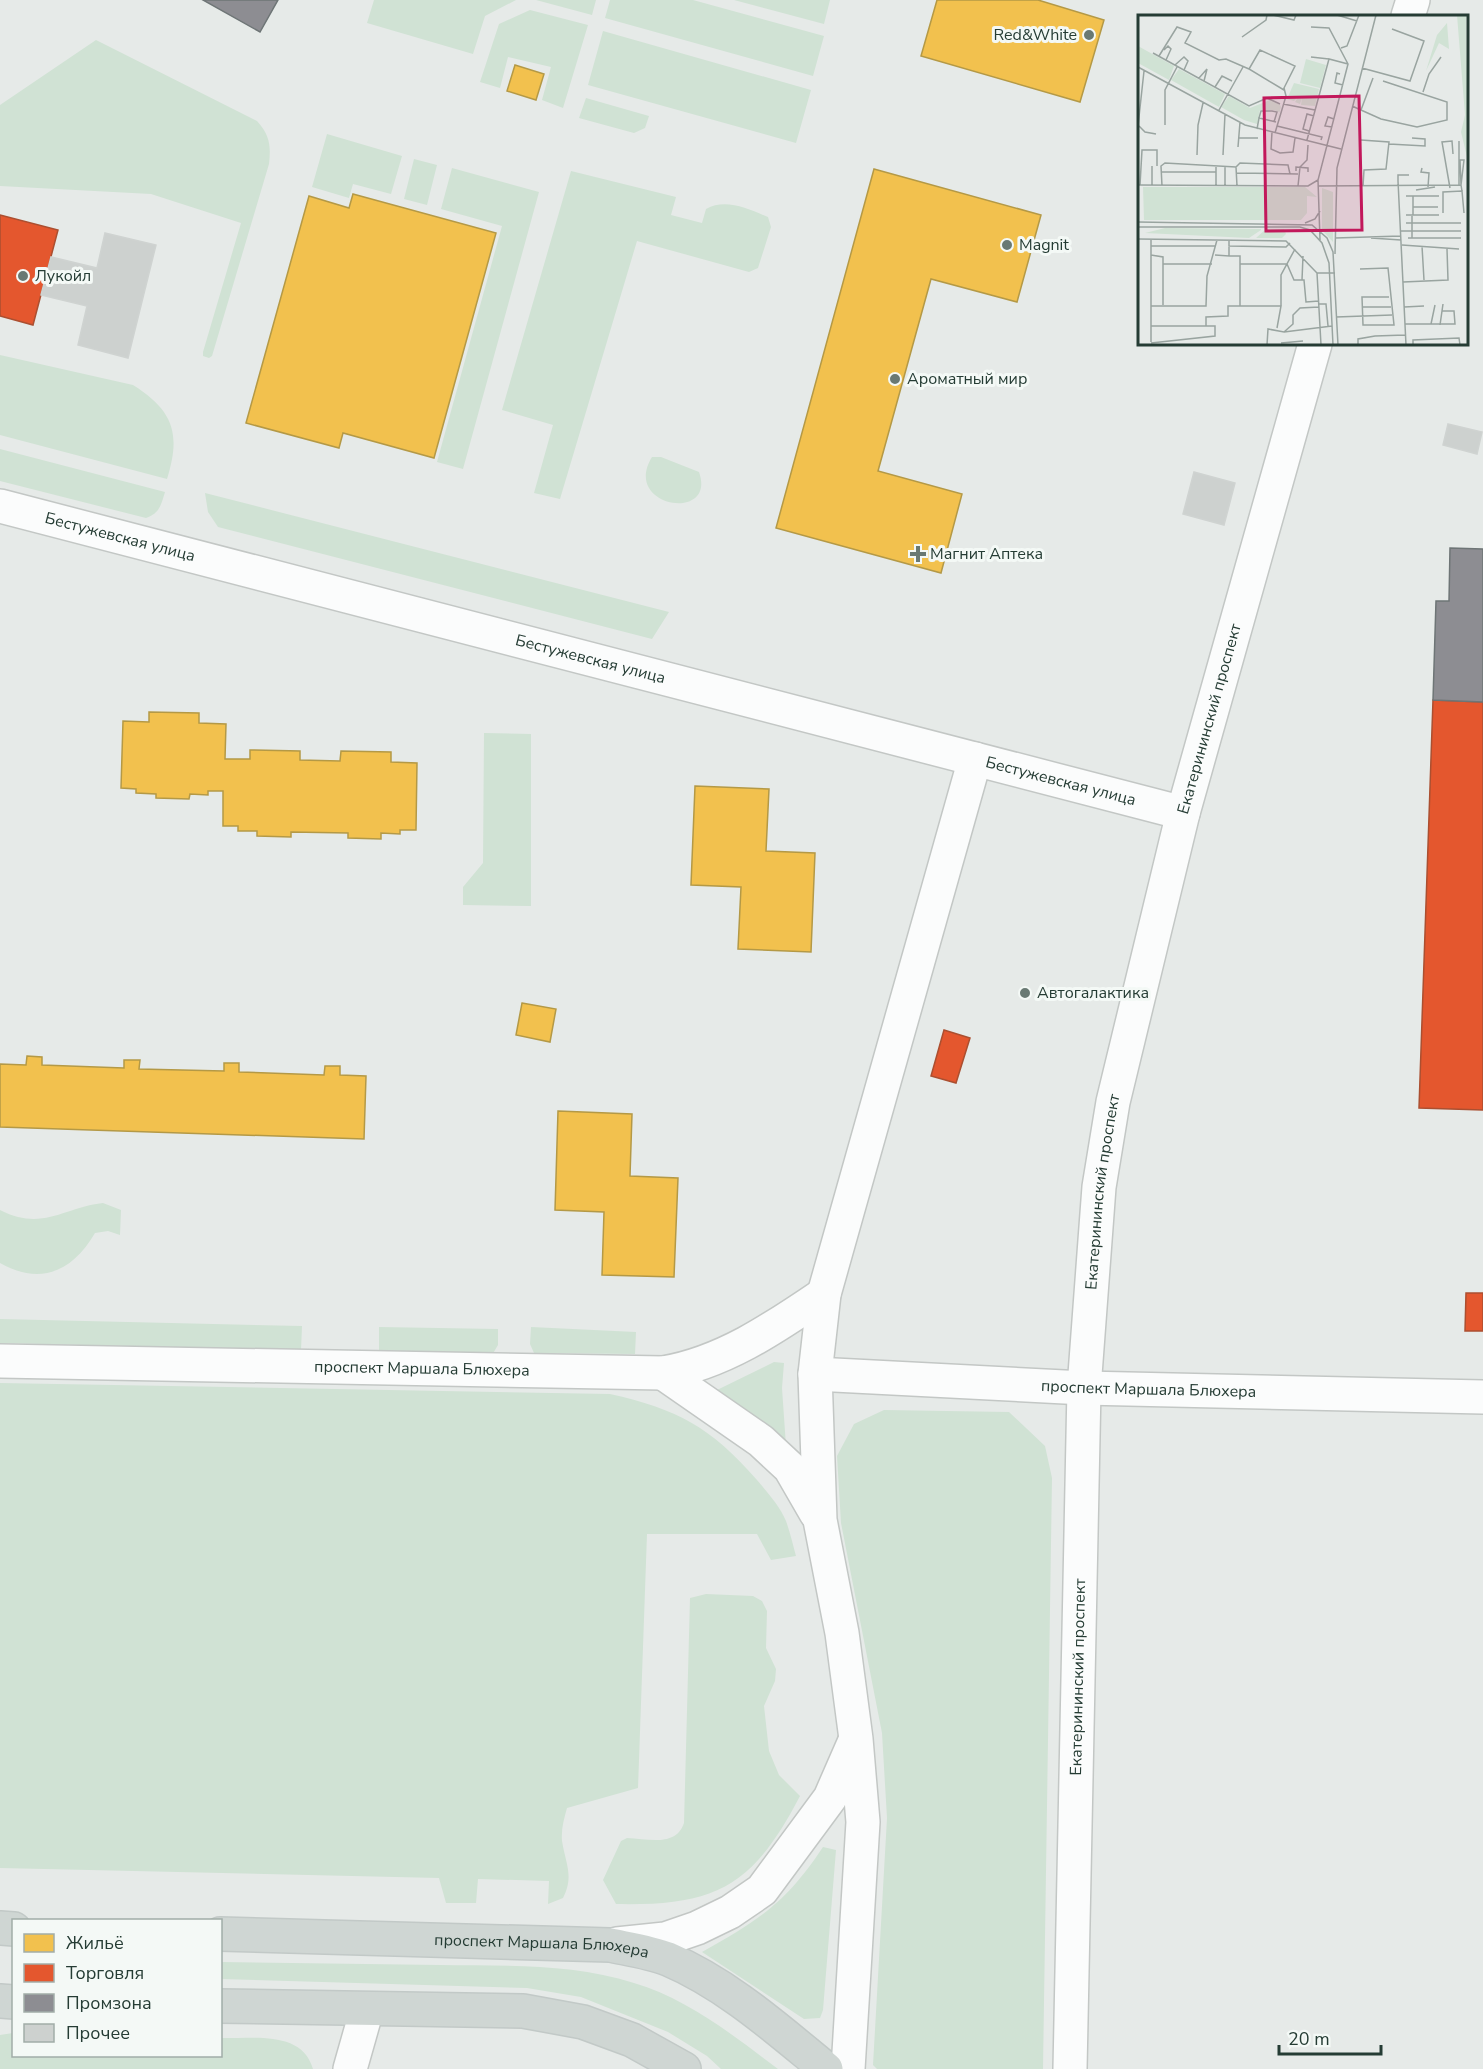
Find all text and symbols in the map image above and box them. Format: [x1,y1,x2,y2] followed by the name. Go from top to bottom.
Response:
[1138,15,1468,345] inset map
[994,24,1077,46] place label: Red&White
[1082,28,1096,42] marker: Red&White
[1019,234,1069,256] place label: Magnit
[1000,238,1014,252] marker: Magnit
[35,265,91,287] place label: Лукойл
[16,269,30,283] marker: Лукойл
[907,368,1027,390] place label: Ароматный мир
[888,372,902,386] marker: Ароматный мир
[43,507,198,567] street label: Бестужевская улица
[930,543,1043,565] place label: Магнит Аптека
[911,547,925,561] marker: Магнит Аптека
[1172,620,1247,817] street label: Екатерининский проспект
[513,629,668,689] street label: Бестужевская улица
[983,751,1138,811] street label: Бестужевская улица
[1037,982,1149,1004] place label: Автогалактика
[1018,986,1032,1000] marker: Автогалактика
[1080,1091,1126,1291] street label: Екатерининский проспект
[314,1356,530,1382] street label: проспект Маршала Блюхера
[1040,1375,1257,1403] street label: проспект Маршала Блюхера
[1065,1577,1091,1776] street label: Екатерининский проспект
[12,1919,222,2057] legend
[434,1929,651,1964] street label: проспект Маршала Блюхера
[66,1931,124,1955] text: Жильё
[66,1961,144,1985] text: Торговля
[66,1991,152,2015] text: Промзона
[1279,2018,1381,2056] scale bar
[66,2021,130,2045] text: Прочее
[1288,2027,1330,2051] text: 20 m

